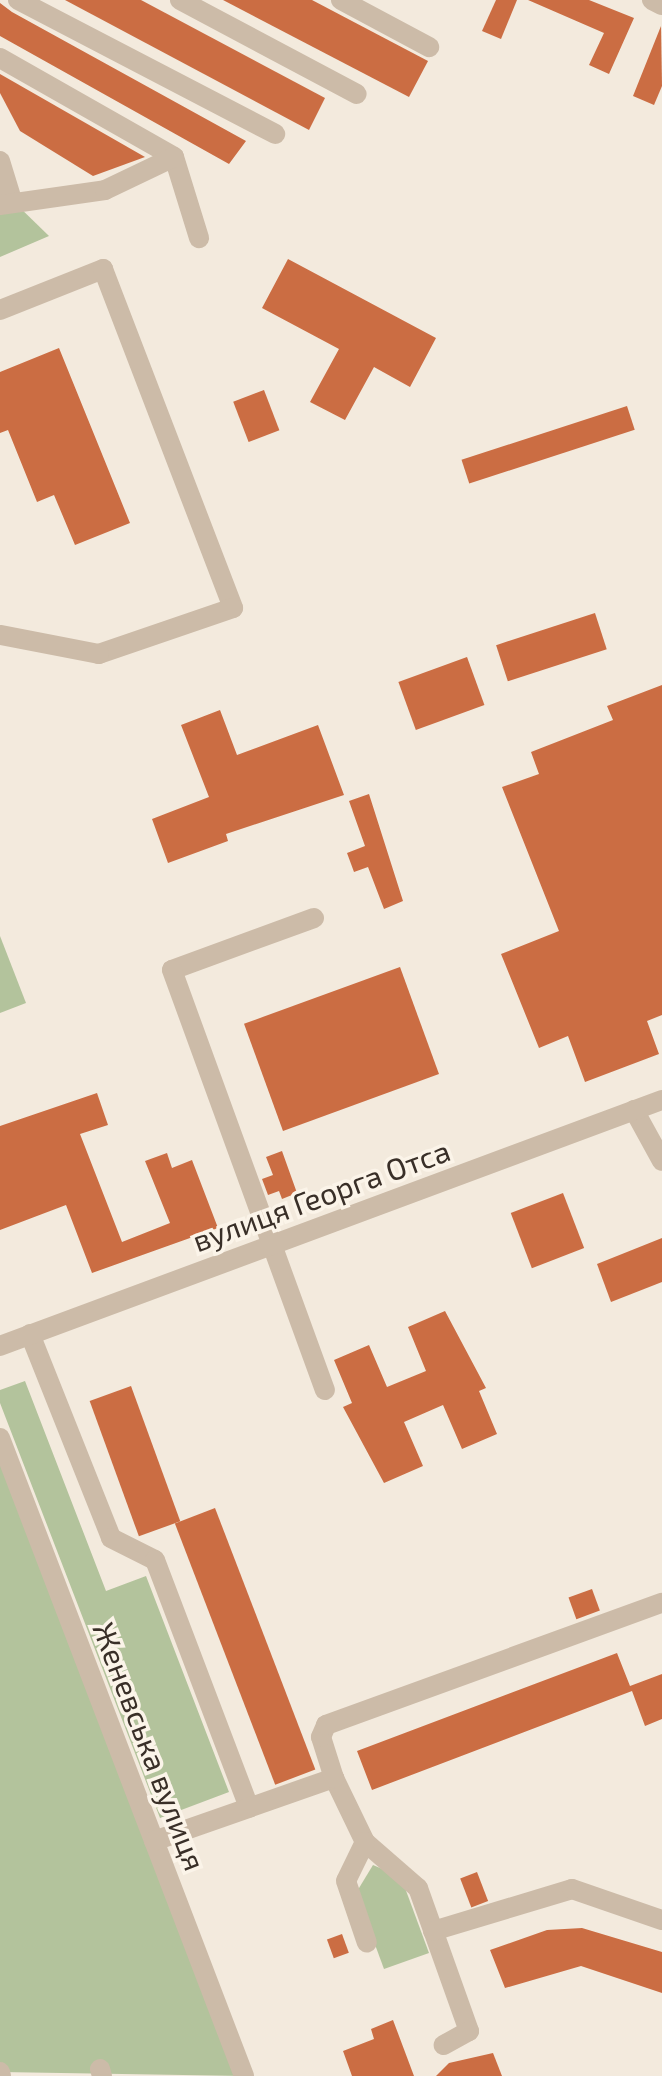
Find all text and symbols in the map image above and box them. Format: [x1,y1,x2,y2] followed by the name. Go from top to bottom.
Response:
[187,1132,455,1258] street label: вулиця Георга Отса
[86,1617,214,1875] street label: Женевська вулиця

